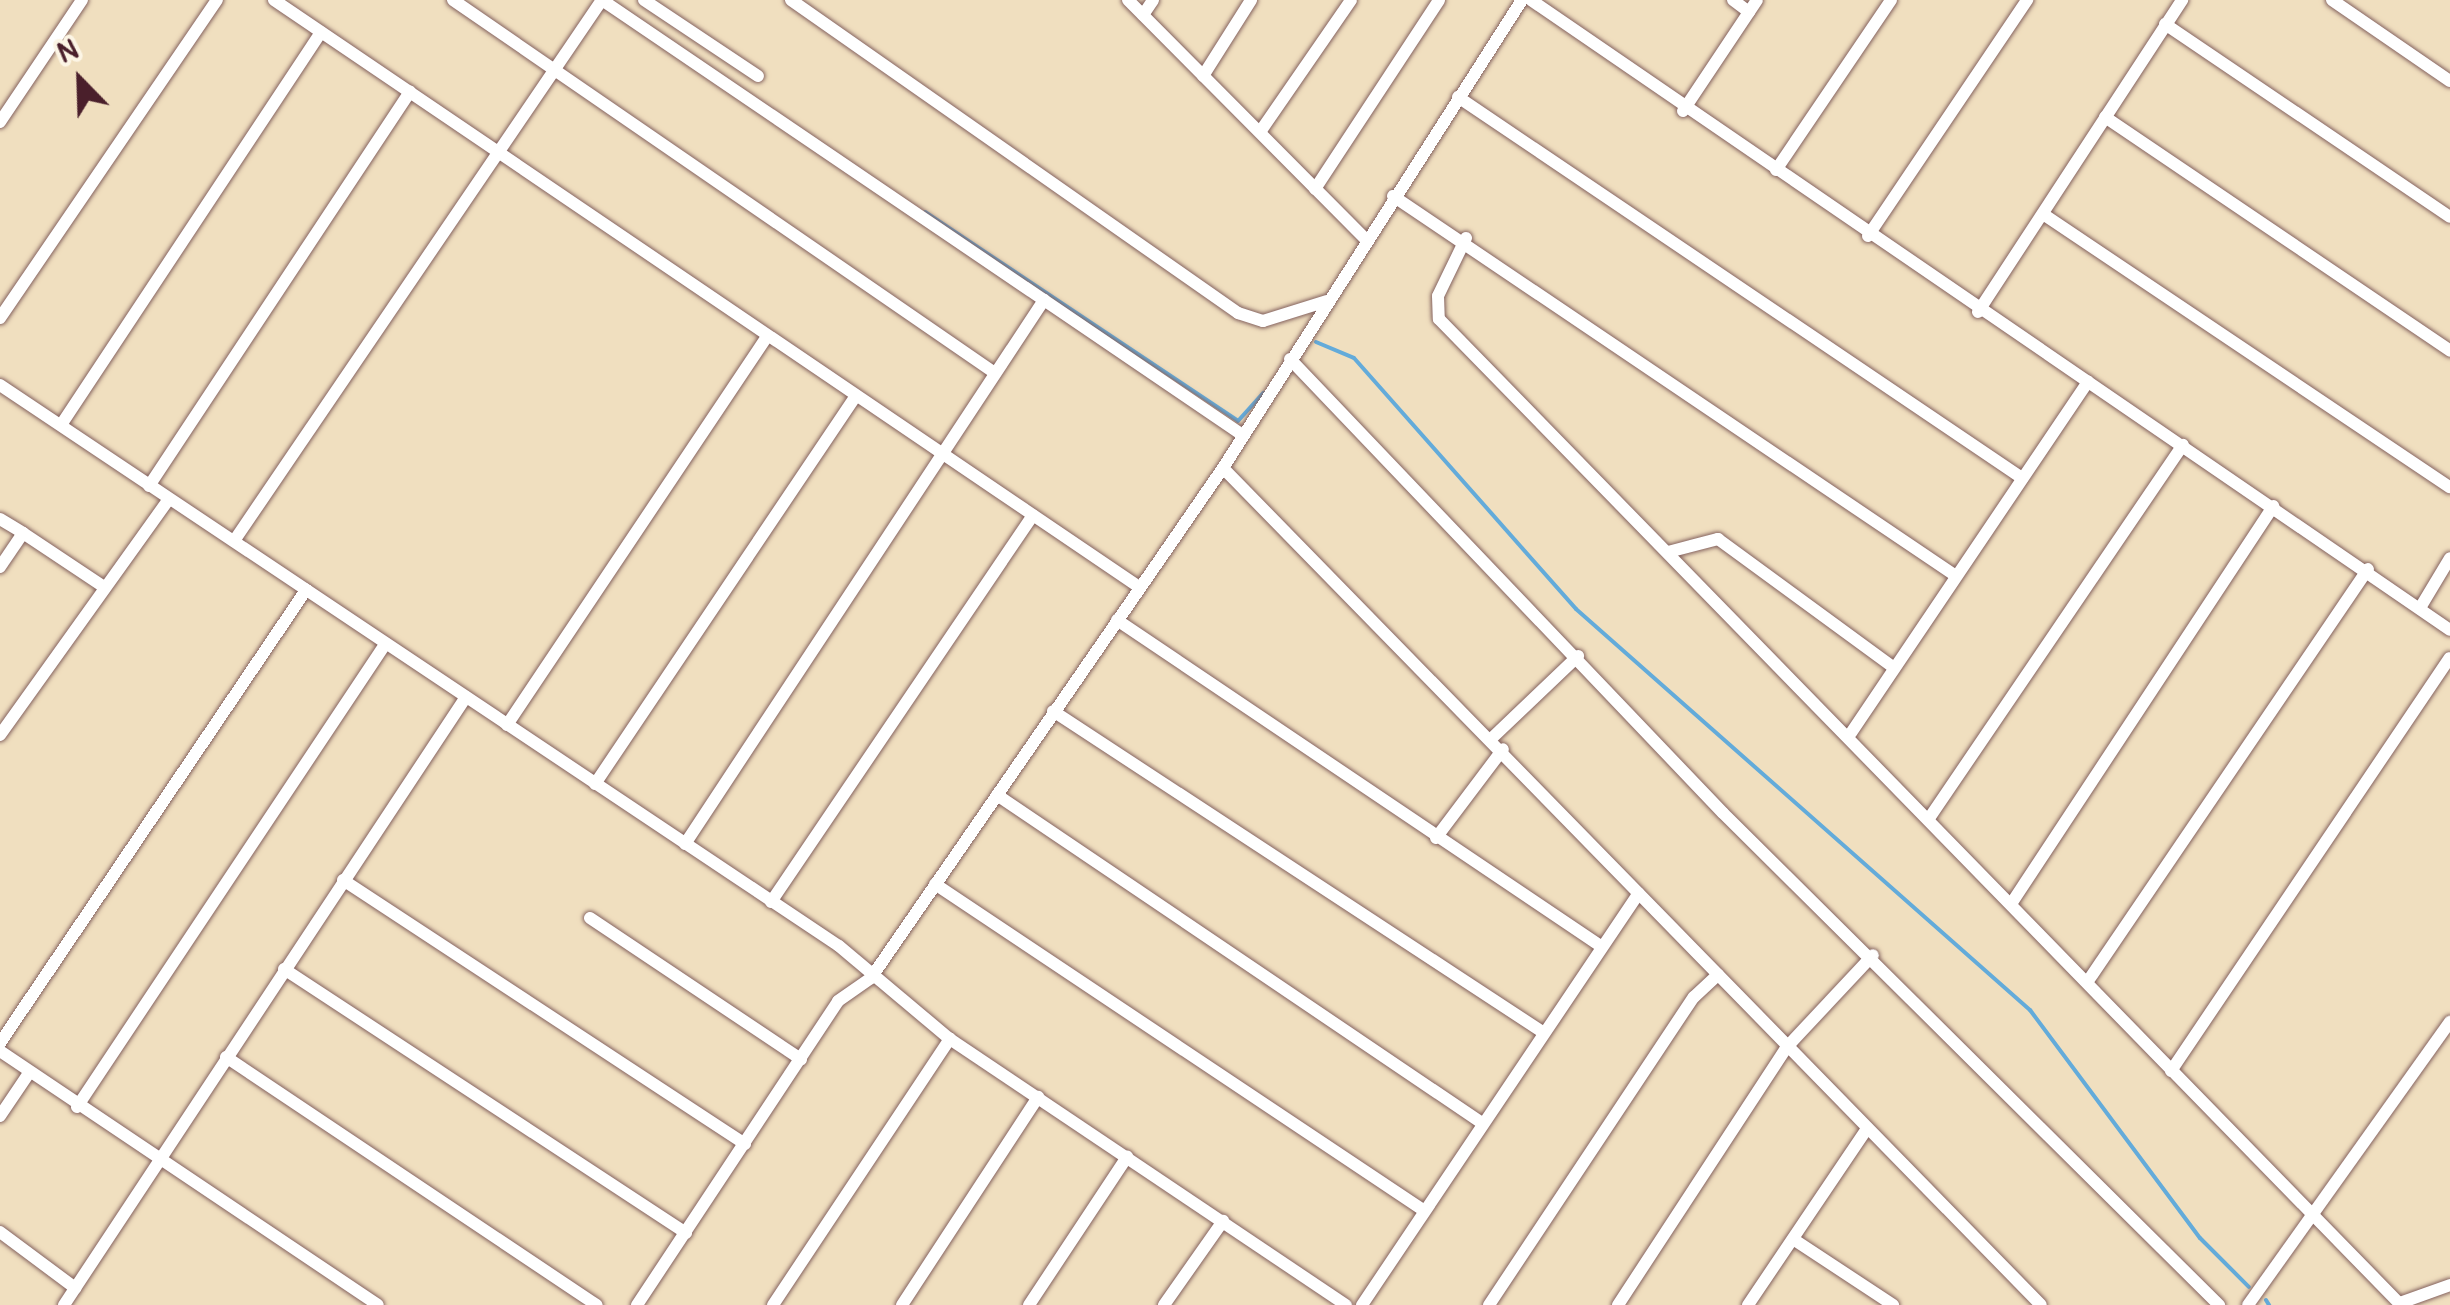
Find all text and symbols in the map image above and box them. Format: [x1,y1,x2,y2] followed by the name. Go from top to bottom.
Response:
[30,30,130,130] north arrow
[53,32,84,72] text: N

